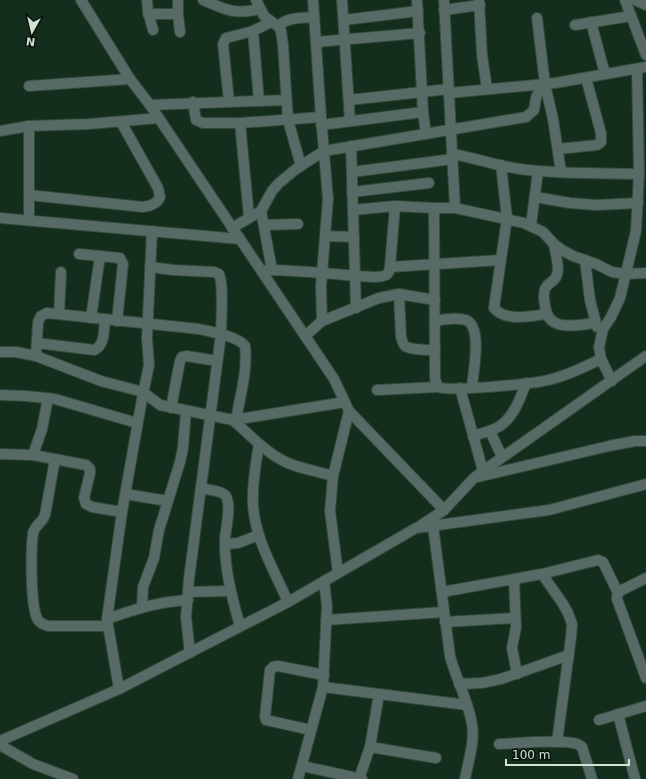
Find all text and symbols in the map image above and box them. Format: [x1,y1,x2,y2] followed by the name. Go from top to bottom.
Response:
[12,12,52,52] north arrow
[25,34,36,48] text: N
[506,741,629,767] scale bar
[512,748,550,762] text: 100 m

